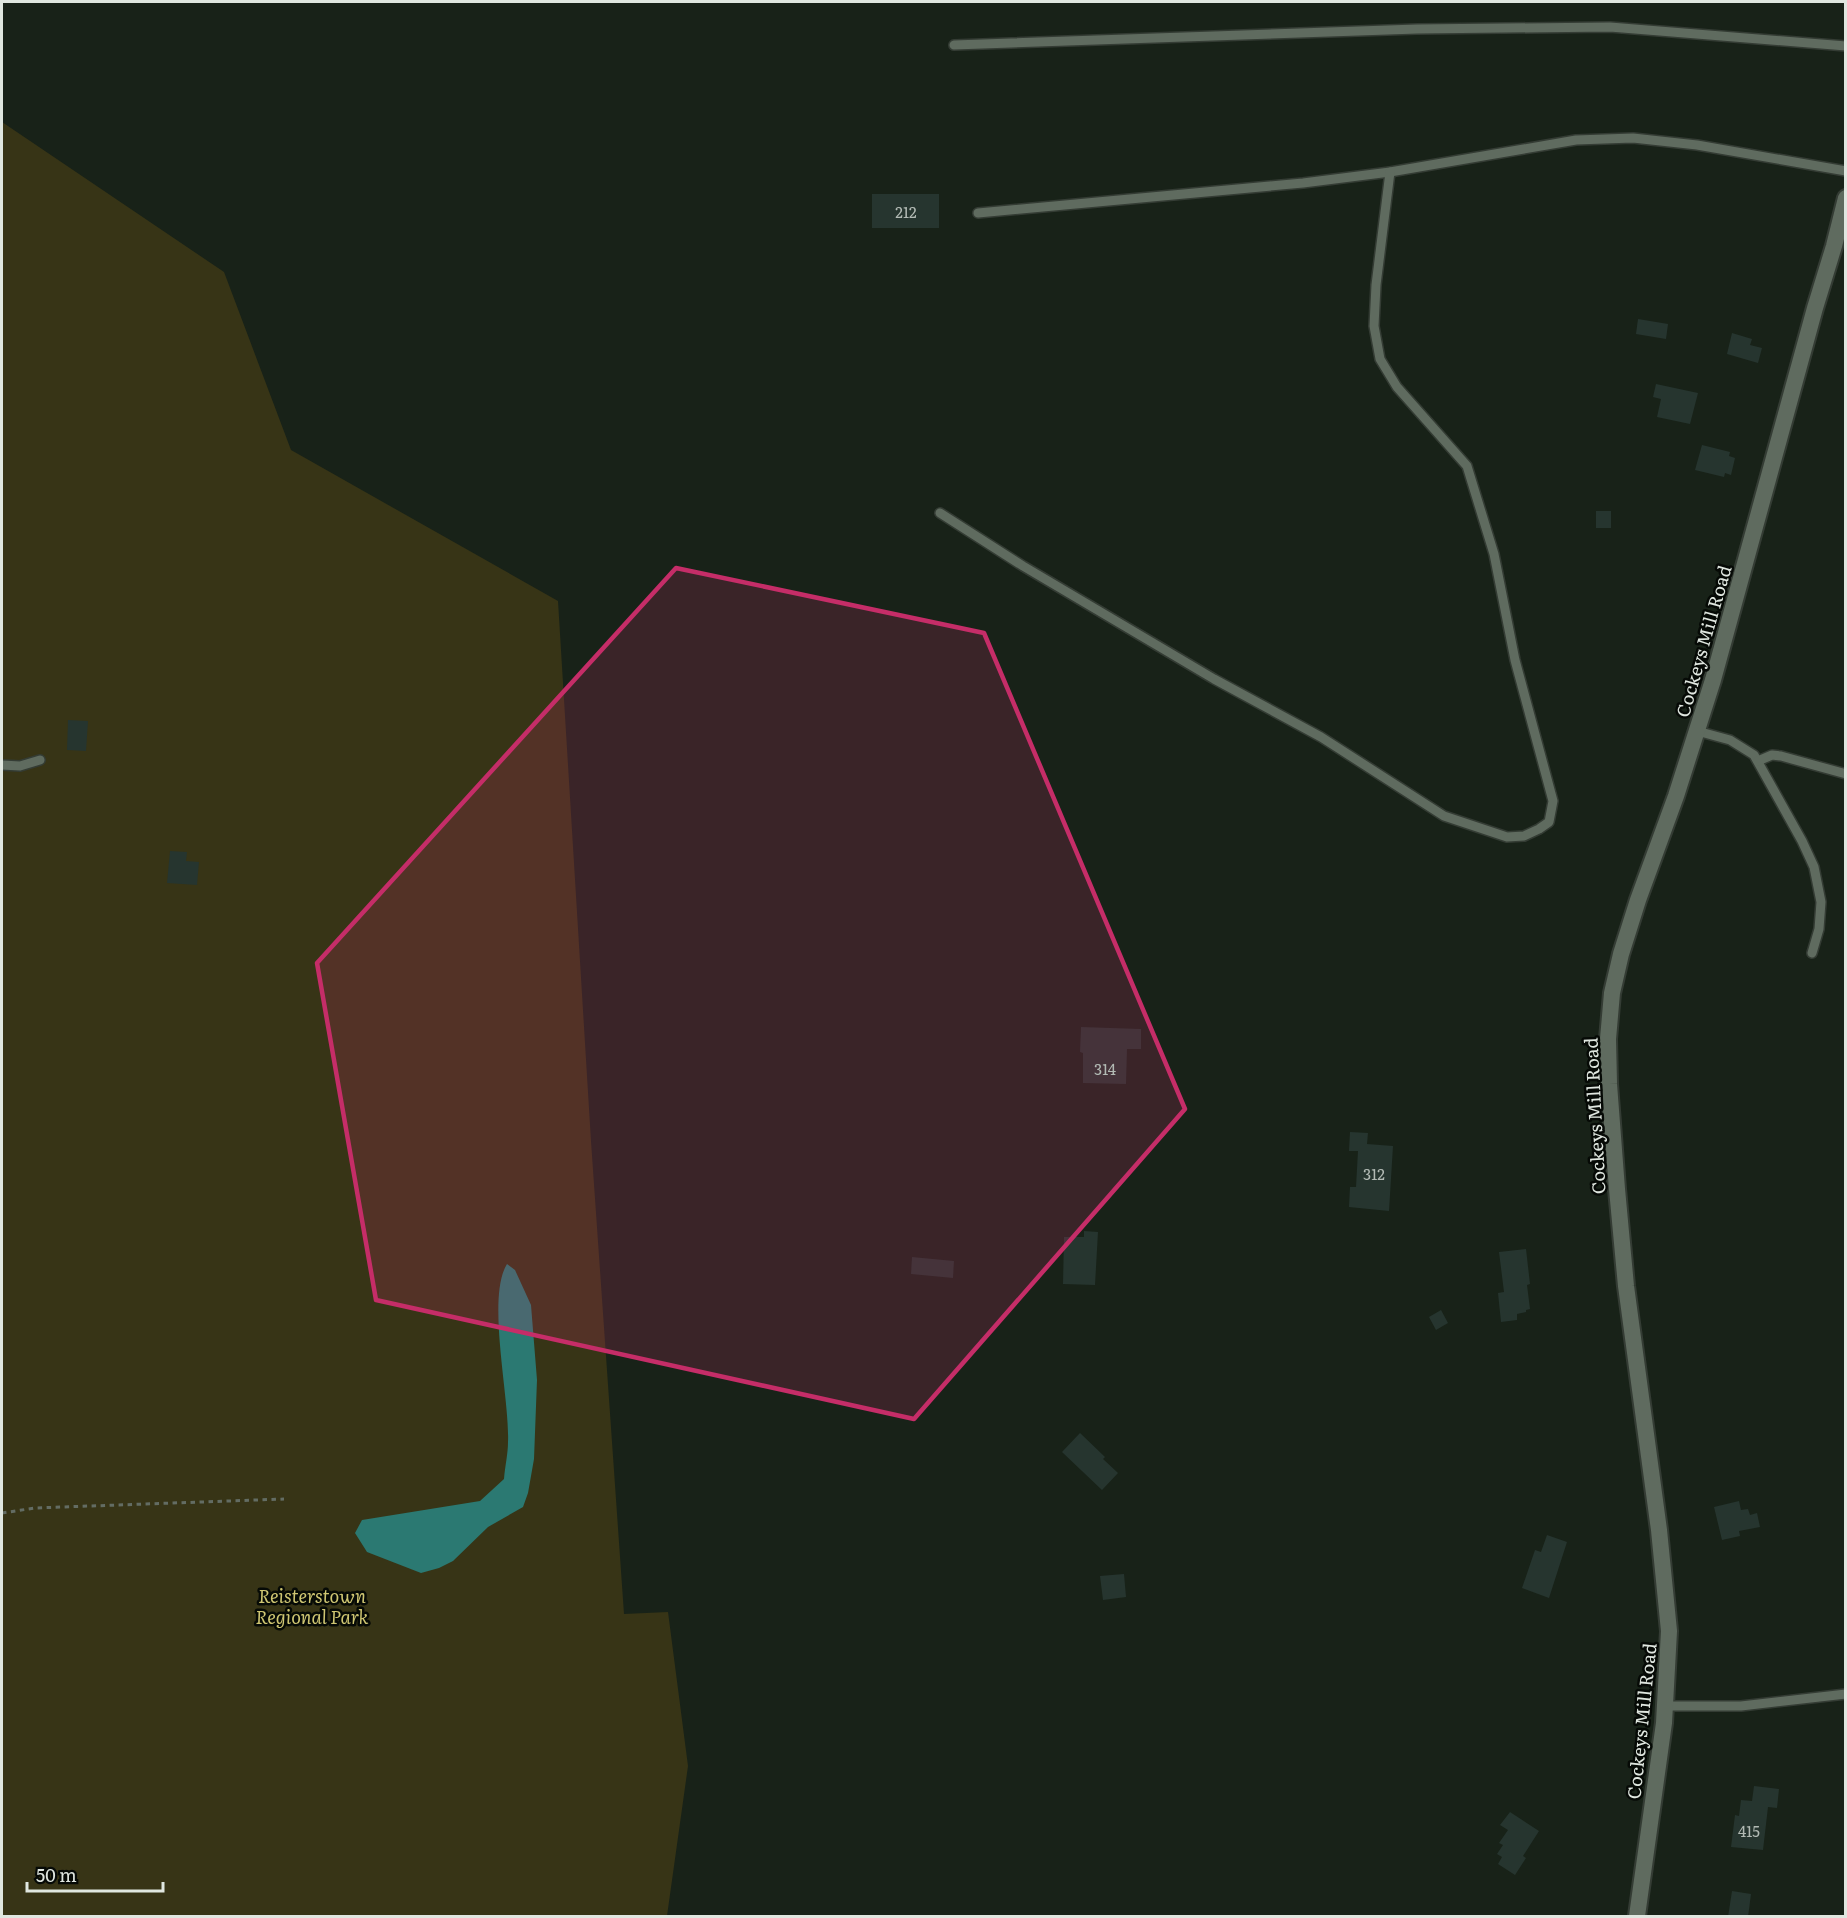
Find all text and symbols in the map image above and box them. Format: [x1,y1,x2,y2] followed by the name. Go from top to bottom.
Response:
[895,200,917,223] house number: 212
[1668,562,1738,720] street label: Cockeys Mill Road
[1576,1037,1612,1195] street label: Cockeys Mill Road
[1094,1057,1116,1080] house number: 314
[1363,1162,1385,1185] house number: 312
[256,1582,369,1630] park label: Reisterstown Regional Park
[1619,1642,1663,1800] street label: Cockeys Mill Road
[1738,1819,1760,1842] house number: 415
[27,1855,164,1893] scale bar
[36,1861,77,1888] text: 50 m

